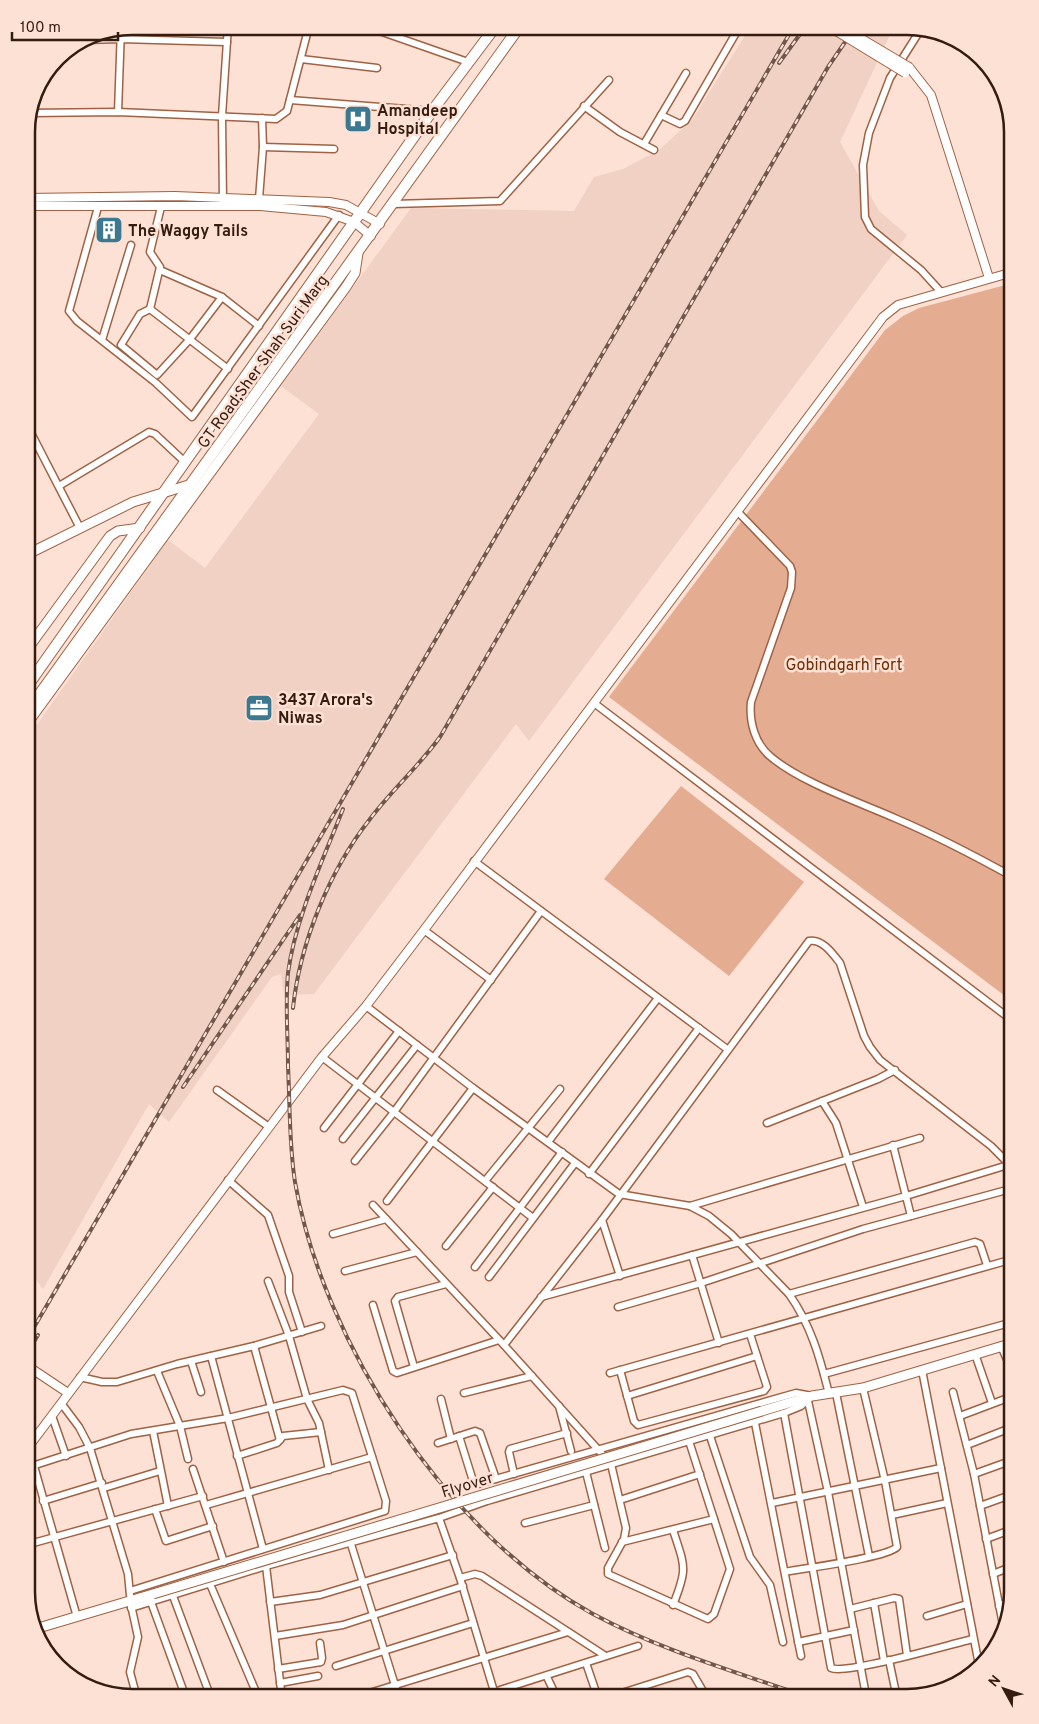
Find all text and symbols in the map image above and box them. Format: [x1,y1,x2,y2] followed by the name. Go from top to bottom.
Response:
[12,10,119,42] scale bar
[20,19,61,38] text: 100 m
[377,102,458,140] place label: Amandeep Hospital
[343,104,373,134] hospital icon: Amandeep Hospital
[94,215,124,245] building icon: The Waggy Tails
[128,222,248,242] place label: The Waggy Tails
[194,271,333,453] street label: GT Road;Sher Shah Suri Marg
[786,656,902,676] park label: Gobindgarh Fort
[278,691,373,729] place label: 3437 Arora's Niwas
[244,693,274,723] office icon: 3437 Arora's Niwas
[439,1469,496,1503] street label: Flyover
[979,1664,1029,1714] north arrow
[985,1672,1005,1691] text: N

